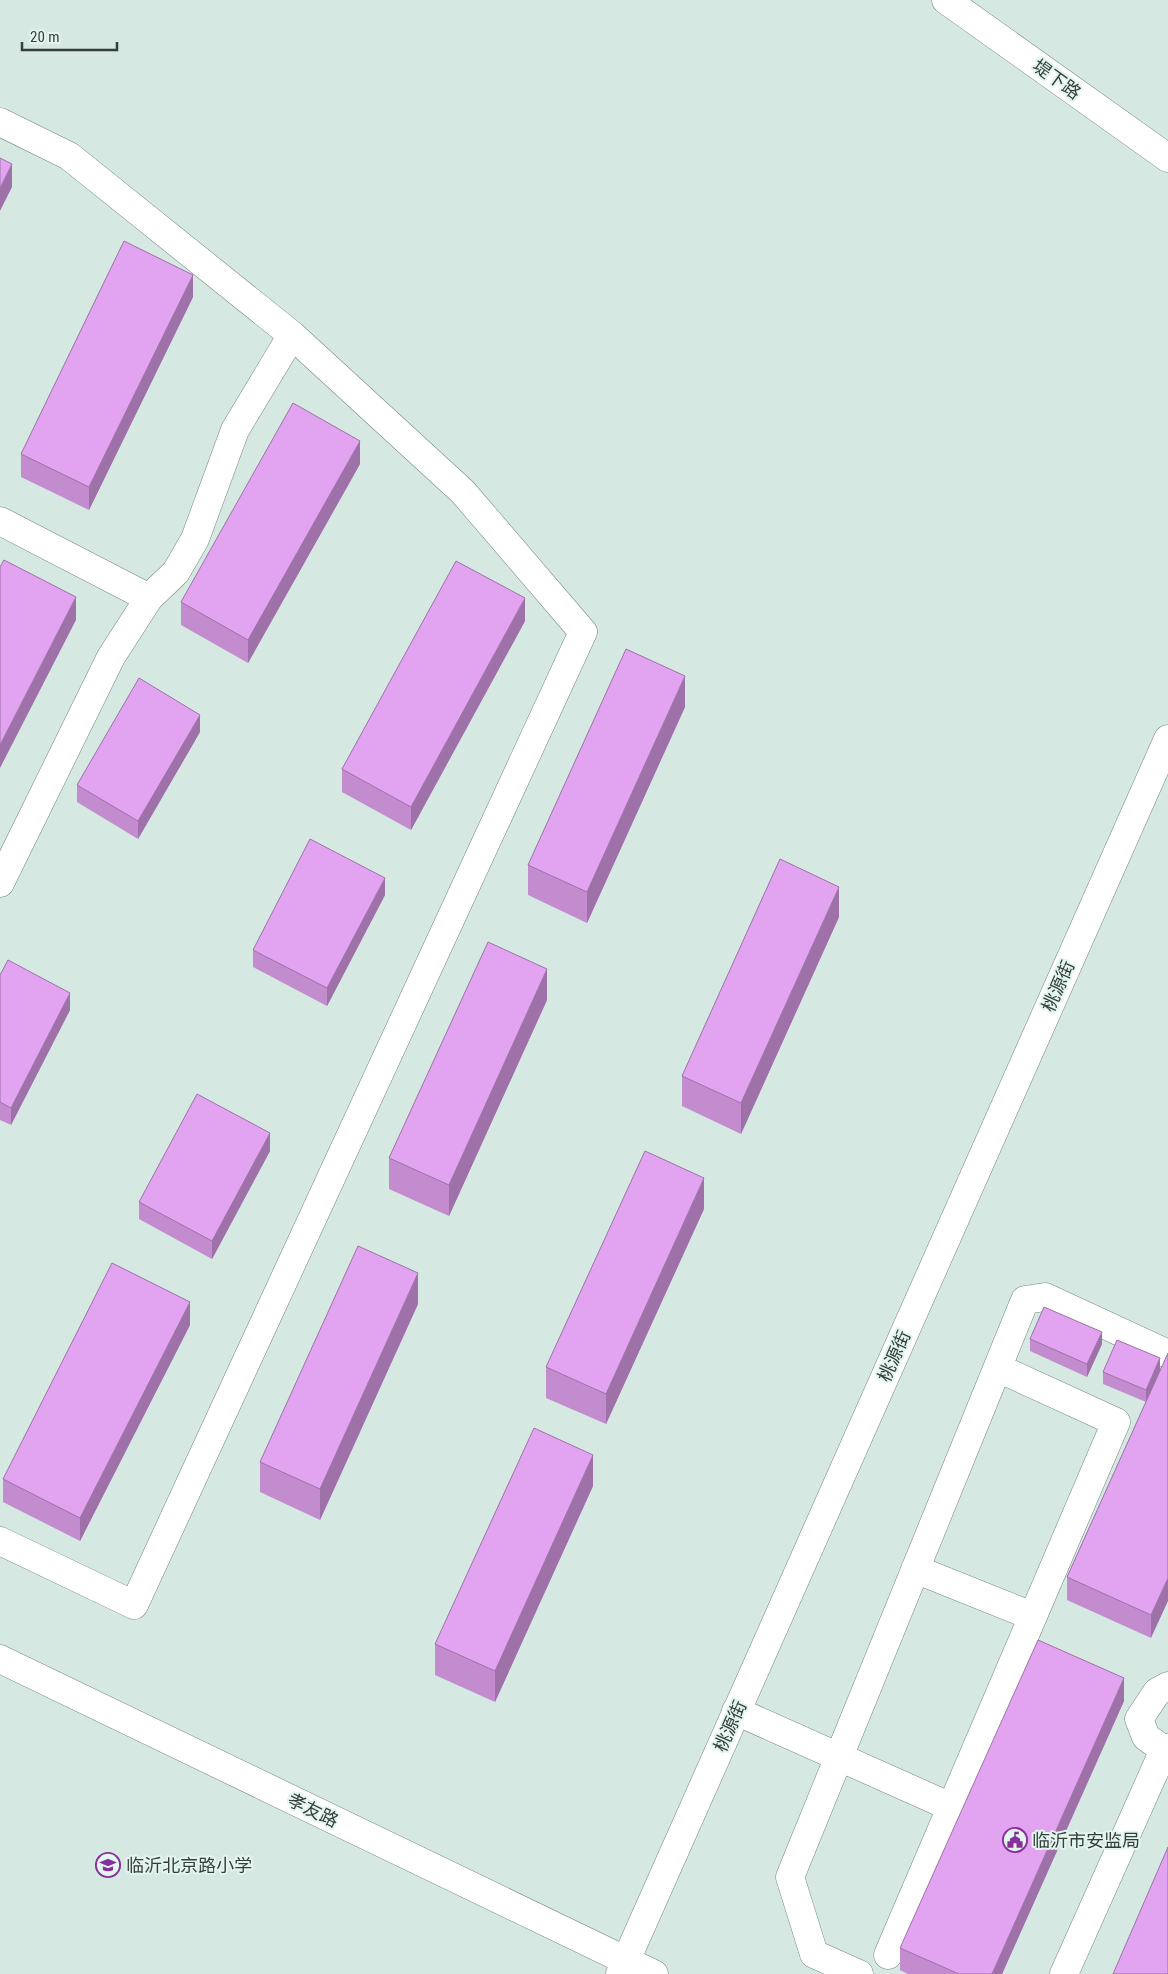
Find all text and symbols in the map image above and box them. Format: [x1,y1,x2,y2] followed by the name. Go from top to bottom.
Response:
[22,20,118,52] scale bar
[30,28,60,46] text: 20 m
[1029,55,1085,103] street label: 堤下路
[1037,957,1079,1015] street label: 桃源街
[873,1327,915,1385] street label: 桃源街
[709,1697,751,1755] street label: 桃源街
[284,1789,342,1831] street label: 孝友路
[1002,1827,1028,1853] public building icon: 临沂市安监局
[1032,1830,1140,1851] place label: 临沂市安监局
[95,1852,121,1878] school or university icon: 临沂北京路小学
[126,1855,252,1876] place label: 临沂北京路小学

